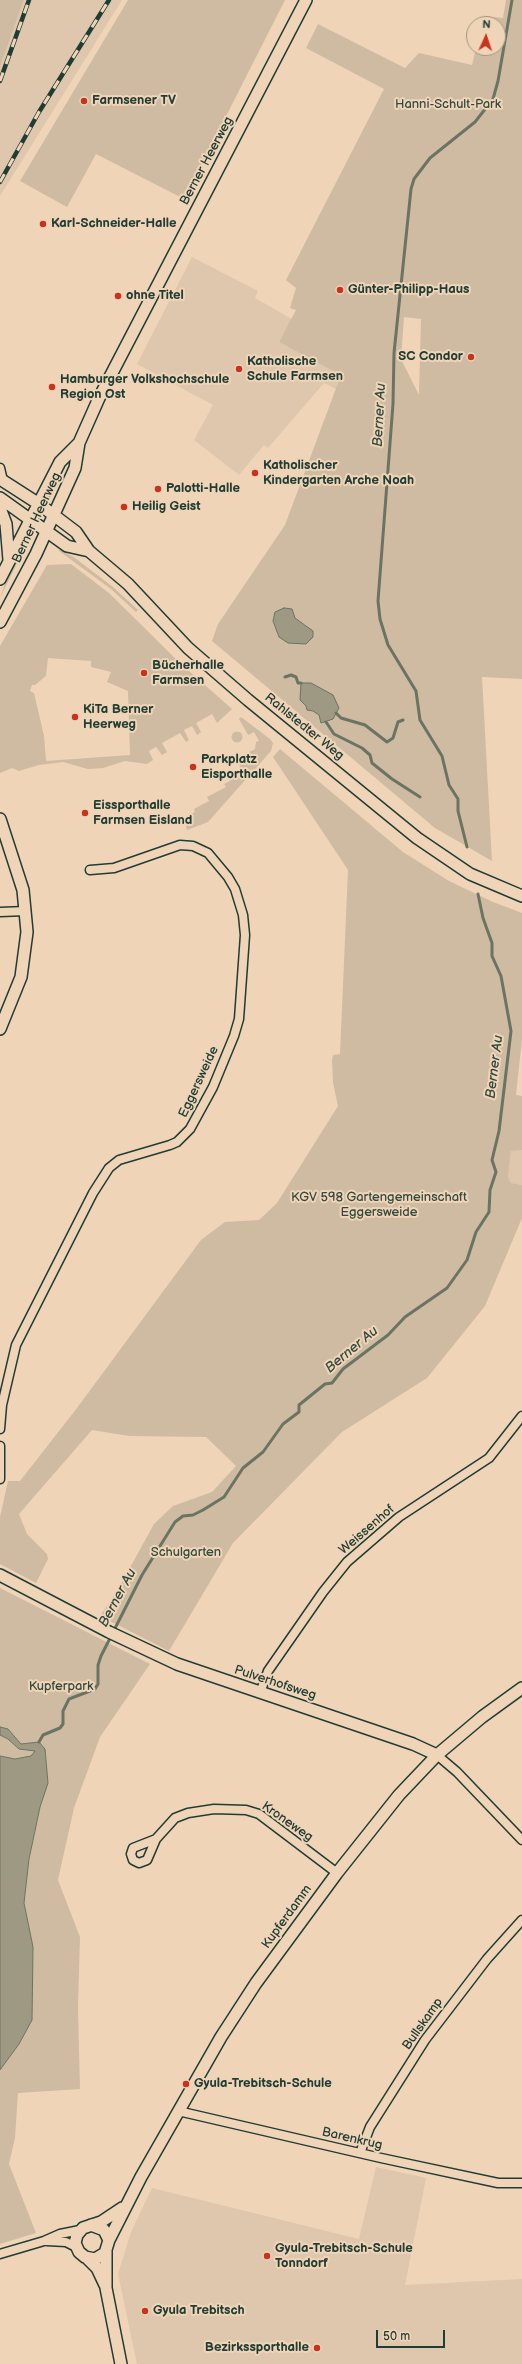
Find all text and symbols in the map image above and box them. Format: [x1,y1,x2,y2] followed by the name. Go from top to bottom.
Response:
[466,16,506,56] north arrow
[482,18,491,31] text: N
[92,93,176,109] place label: Farmsener TV
[79,96,89,106] marker: Farmsener TV
[395,97,501,113] park label: Hanni-Schult-Park
[177,114,237,208] street label: Berner Heerweg
[51,216,177,232] place label: Karl-Schneider-Halle
[38,219,48,229] marker: Karl-Schneider-Halle
[348,282,469,298] place label: Günter-Philipp-Haus
[335,285,345,295] marker: Günter-Philipp-Haus
[126,288,184,304] place label: ohne Titel
[113,291,123,301] marker: ohne Titel
[398,349,463,365] place label: SC Condor
[466,352,476,362] marker: SC Condor
[247,354,343,385] place label: Katholische Schule Farmsen
[234,364,244,374] marker: Katholische Schule Farmsen
[60,372,229,403] place label: Hamburger Volkshochschule Region Ost
[47,382,57,392] marker: Hamburger Volkshochschule Region Ost
[370,383,390,447] water label: Berner Au
[263,458,414,489] place label: Katholischer Kindergarten Arche Noah
[250,468,260,478] marker: Katholischer Kindergarten Arche Noah
[9,470,65,566] street label: Berner Heerweg
[166,481,240,497] place label: Palotti-Halle
[153,484,163,494] marker: Palotti-Halle
[132,499,201,515] place label: Heilig Geist
[119,502,129,512] marker: Heilig Geist
[152,658,224,689] place label: Bücherhalle Farmsen
[139,668,149,678] marker: Bücherhalle Farmsen
[261,690,347,764] street label: Rahlstedter Weg
[83,702,153,733] place label: KiTa Berner Heerweg
[70,712,80,722] marker: KiTa Berner Heerweg
[201,752,272,783] place label: Parkplatz Eisporthalle
[188,762,198,772] marker: Parkplatz Eisporthalle
[93,798,192,829] place label: Eissporthalle Farmsen Eisland
[80,808,90,818] marker: Eissporthalle Farmsen Eisland
[483,1034,507,1100] water label: Berner Au
[176,1044,222,1120] street label: Eggersweide
[291,1190,467,1221] park label: KGV 598 Gartengemeinschaft Eggersweide
[322,1323,382,1377] water label: Berner Au
[336,1502,398,1558] street label: Weissenhof
[151,1545,221,1561] park label: Schulgarten
[96,1566,140,1630] water label: Berner Au
[232,1662,318,1704] street label: Pulverhofsweg
[29,1679,93,1695] park label: Kupferpark
[258,1799,316,1845] street label: Kroneweg
[259,1882,315,1952] street label: Kupferdamm
[399,1995,447,2053] street label: Bullskamp
[194,2076,332,2092] place label: Gyula-Trebitsch-Schule
[181,2079,191,2089] marker: Gyula-Trebitsch-Schule
[320,2124,384,2154] street label: Barenkrug
[275,2241,413,2272] place label: Gyula-Trebitsch-Schule Tonndorf
[262,2251,272,2261] marker: Gyula-Trebitsch-Schule Tonndorf
[153,2303,245,2319] place label: Gyula Trebitsch
[140,2306,150,2316] marker: Gyula Trebitsch
[378,2322,447,2348] scale bar
[383,2329,410,2344] text: 50 m
[205,2340,309,2356] place label: Bezirkssporthalle
[312,2343,322,2353] marker: Bezirkssporthalle

